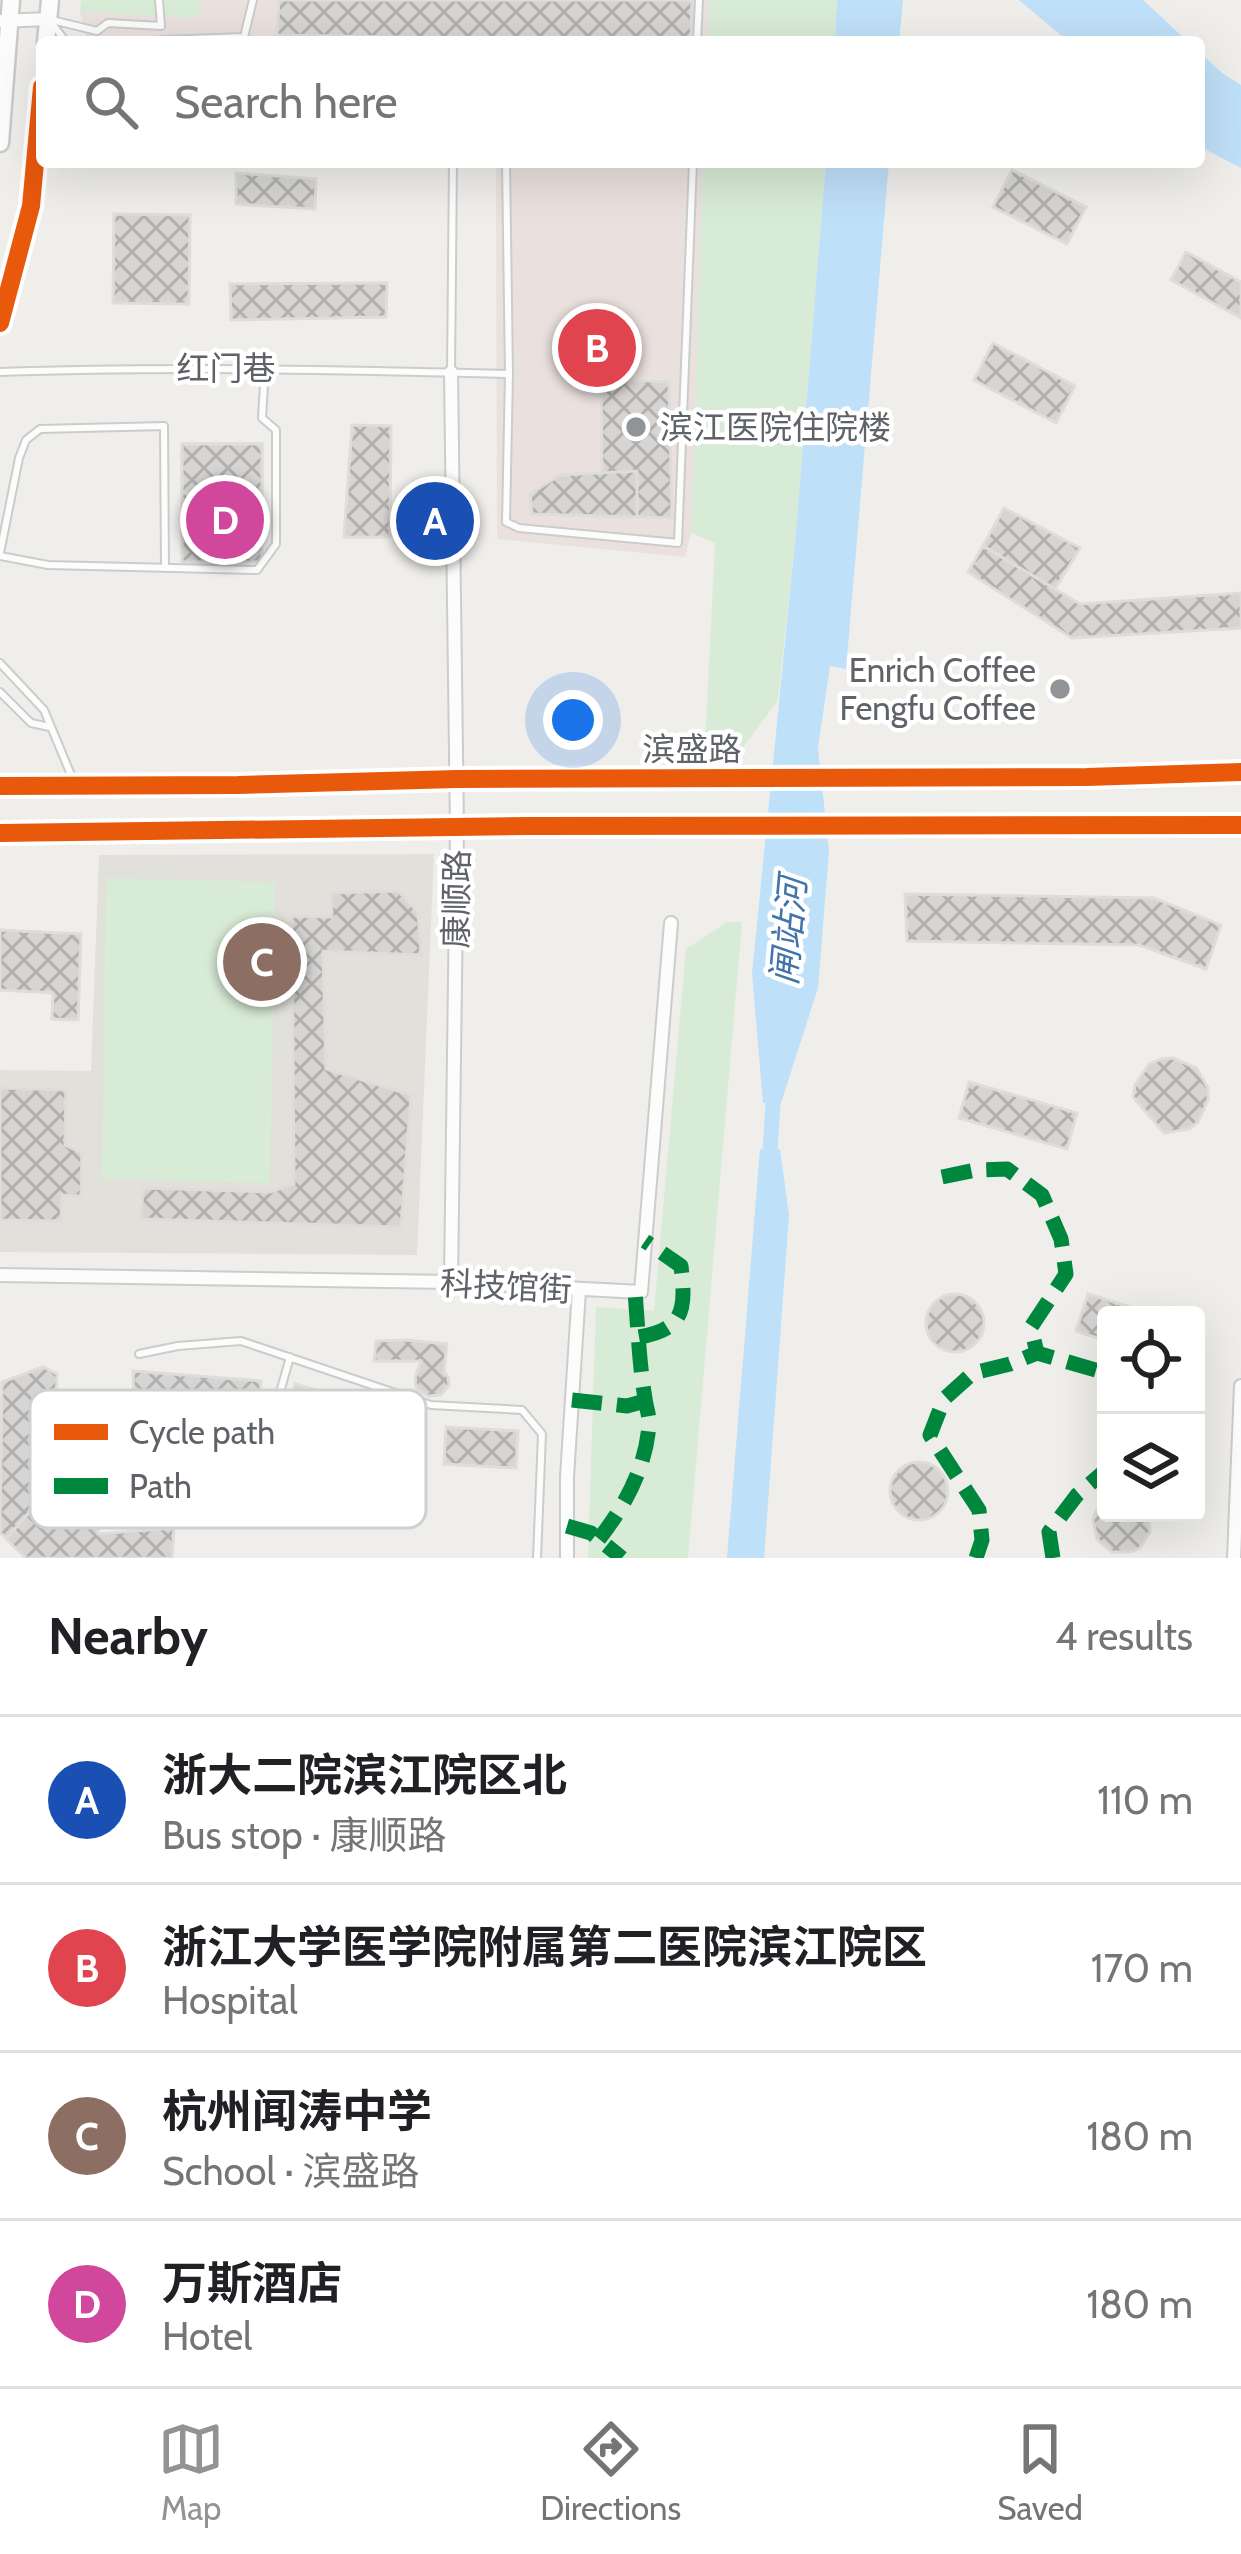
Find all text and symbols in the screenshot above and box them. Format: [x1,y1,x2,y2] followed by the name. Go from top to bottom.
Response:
[36,36,1205,168] search box
[78,69,144,135] icon: search
[174,75,398,129] text: Search here
[558,303,636,393] pin: B
[177,348,276,388] street label: 红门巷
[660,407,891,447] place label: 滨江医院住院楼
[623,414,649,440] marker: 滨江医院住院楼
[186,475,264,565] pin: D
[396,476,474,566] pin: A
[840,650,1036,728] place label: Enrich Coffee Fengfu Coffee
[1047,676,1073,702] marker: Enrich Coffee Fengfu Coffee
[543,690,603,750] your location
[643,729,742,769] street label: 滨盛路
[435,849,477,949] street label: 康顺路
[761,869,815,987] water label: 闸站河
[223,917,301,1007] pin: C
[439,1263,573,1309] street label: 科技馆街
[1097,1306,1205,1522] map controls
[1097,1306,1205,1414] button: locate
[30,1390,426,1528] legend
[129,1412,275,1452] text: Cycle path
[1097,1414,1205,1522] button: layers
[129,1466,192,1506] text: Path
[48,1605,208,1667] text: Nearby
[1055,1612,1193,1660] text: 4 results
[162,1748,567,1802] text: 浙大二院滨江院区北
[75,1776,99,1824] text: A
[1097,1776,1193,1824] text: 110 m
[162,1811,447,1859] text: Bus stop · 康顺路
[162,1920,927,1974] text: 浙江大学医学院附属第二医院滨江院区
[75,1944,99,1992] text: B
[1091,1944,1193,1992] text: 170 m
[162,1976,298,2024] text: Hospital
[162,2084,432,2138] text: 杭州闻涛中学
[75,2112,99,2160] text: C
[1086,2112,1193,2160] text: 180 m
[162,2147,420,2195] text: School · 滨盛路
[162,2256,342,2310] text: 万斯酒店
[73,2280,101,2328] text: D
[1086,2280,1193,2328] text: 180 m
[162,2312,252,2360] text: Hotel
[158,2416,224,2528] tab: Map
[540,2416,681,2528] tab: Directions
[997,2416,1083,2528] tab: Saved

